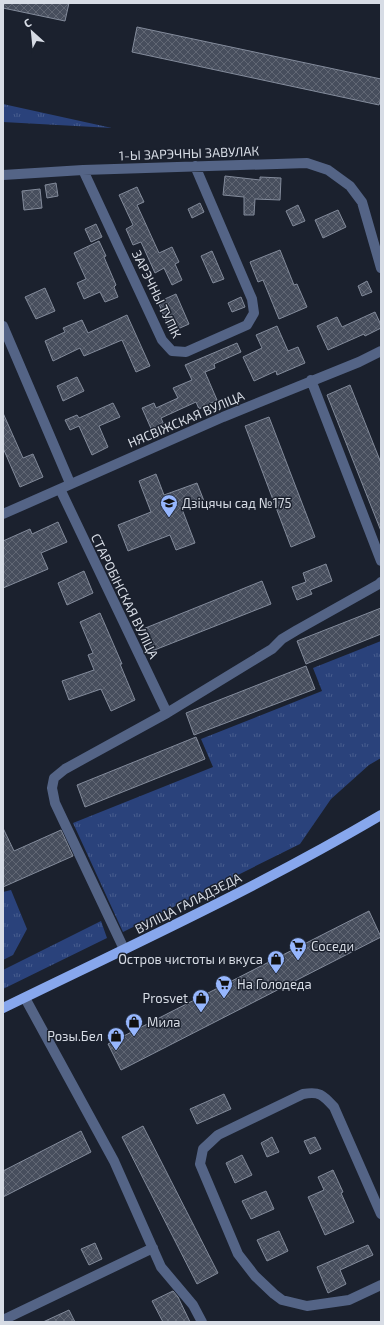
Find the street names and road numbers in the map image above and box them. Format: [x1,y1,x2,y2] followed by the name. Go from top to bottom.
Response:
[119,143,260,163] street label: 1-Ы ЗАРЭЧНЫ ЗАВУЛАК
[129,247,185,341] street label: ЗАРЭЧНЫ ТУПІК
[125,387,247,451] street label: НЯСВІЖСКАЯ ВУЛІЦА
[88,531,162,661] street label: СТАРОБІНСКАЯ ВУЛІЦА
[132,869,244,937] street label: ВУЛІЦА ГАЛАДЗЕДА

